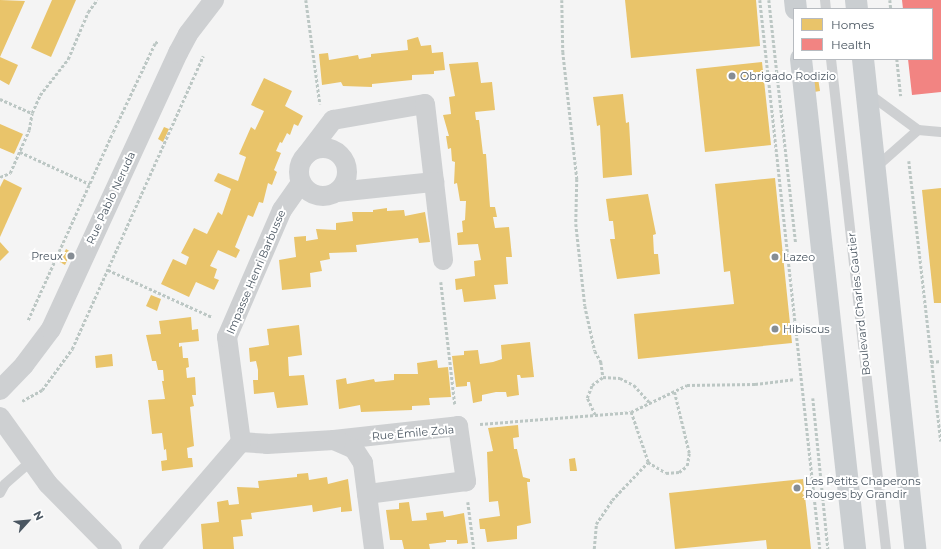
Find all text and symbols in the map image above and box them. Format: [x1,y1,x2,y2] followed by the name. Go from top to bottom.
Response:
[793,8,933,60] legend
[831,17,874,32] text: Homes
[831,37,871,52] text: Health
[740,69,836,83] place label: Obrigado Rodizio
[727,71,737,81] marker: Obrigado Rodizio
[84,150,138,246] street label: Rue Pablo Neruda
[224,208,288,336] street label: Impasse Henri Barbusse
[845,232,873,376] street label: Boulevard Charles Gautier
[31,249,63,263] place label: Preux
[783,250,815,264] place label: Lazeo
[66,251,76,261] marker: Preux
[770,252,780,262] marker: Lazeo
[783,322,830,336] place label: Hibiscus
[770,324,780,334] marker: Hibiscus
[371,423,455,443] street label: Rue Émile Zola
[805,475,921,501] place label: Les Petits Chaperons Rouges by Grandir
[792,483,802,493] marker: Les Petits Chaperons Rouges by Grandir
[8,501,48,541] north arrow
[30,508,47,523] text: N

